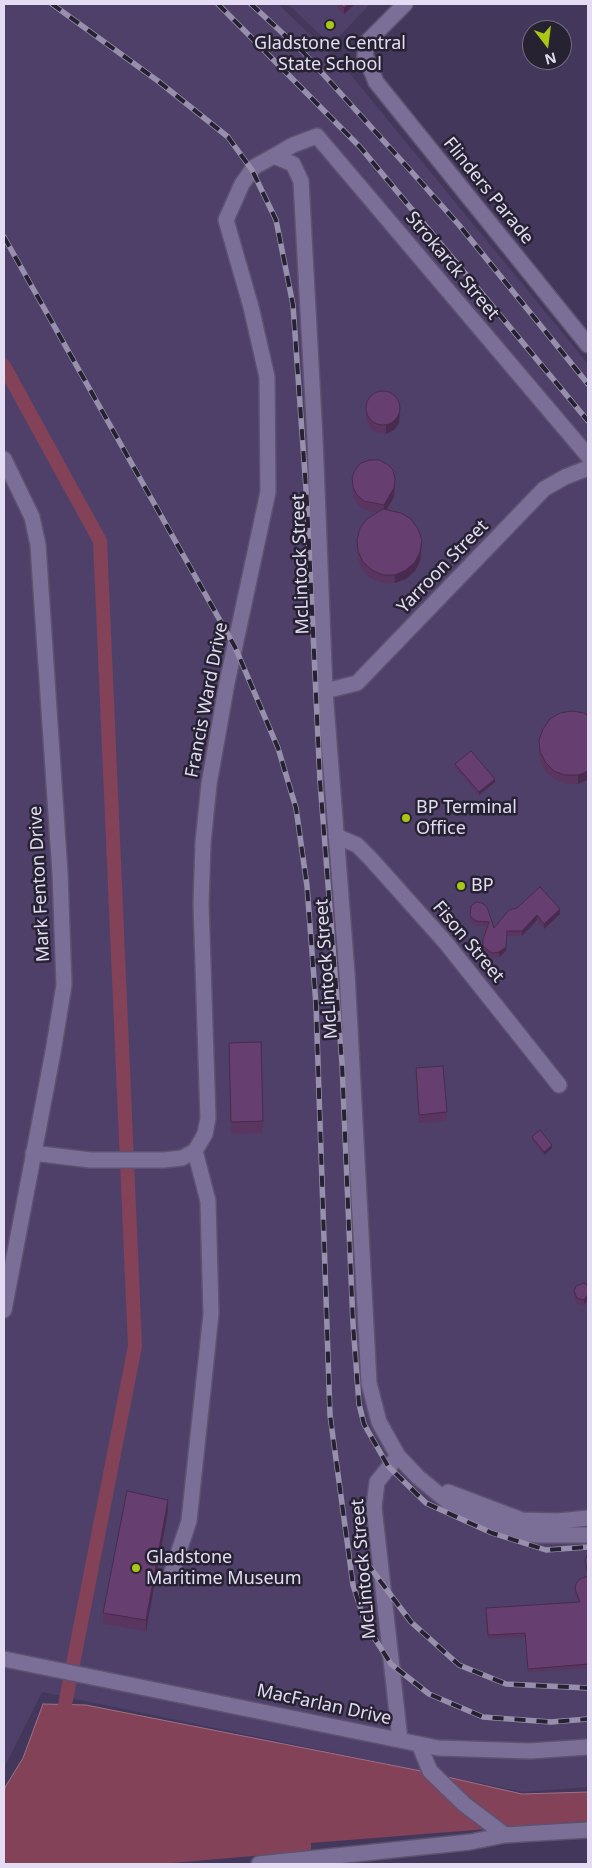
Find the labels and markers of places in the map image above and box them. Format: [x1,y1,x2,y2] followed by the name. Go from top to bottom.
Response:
[324,19,336,31] marker: Gladstone Central State School
[254,33,406,76] place label: Gladstone Central State School
[416,797,517,840] place label: BP Terminal Office
[400,812,412,824] marker: BP Terminal Office
[471,875,494,897] place label: BP
[455,880,467,892] marker: BP
[146,1547,301,1590] place label: Gladstone Maritime Museum
[130,1562,142,1574] marker: Gladstone Maritime Museum

